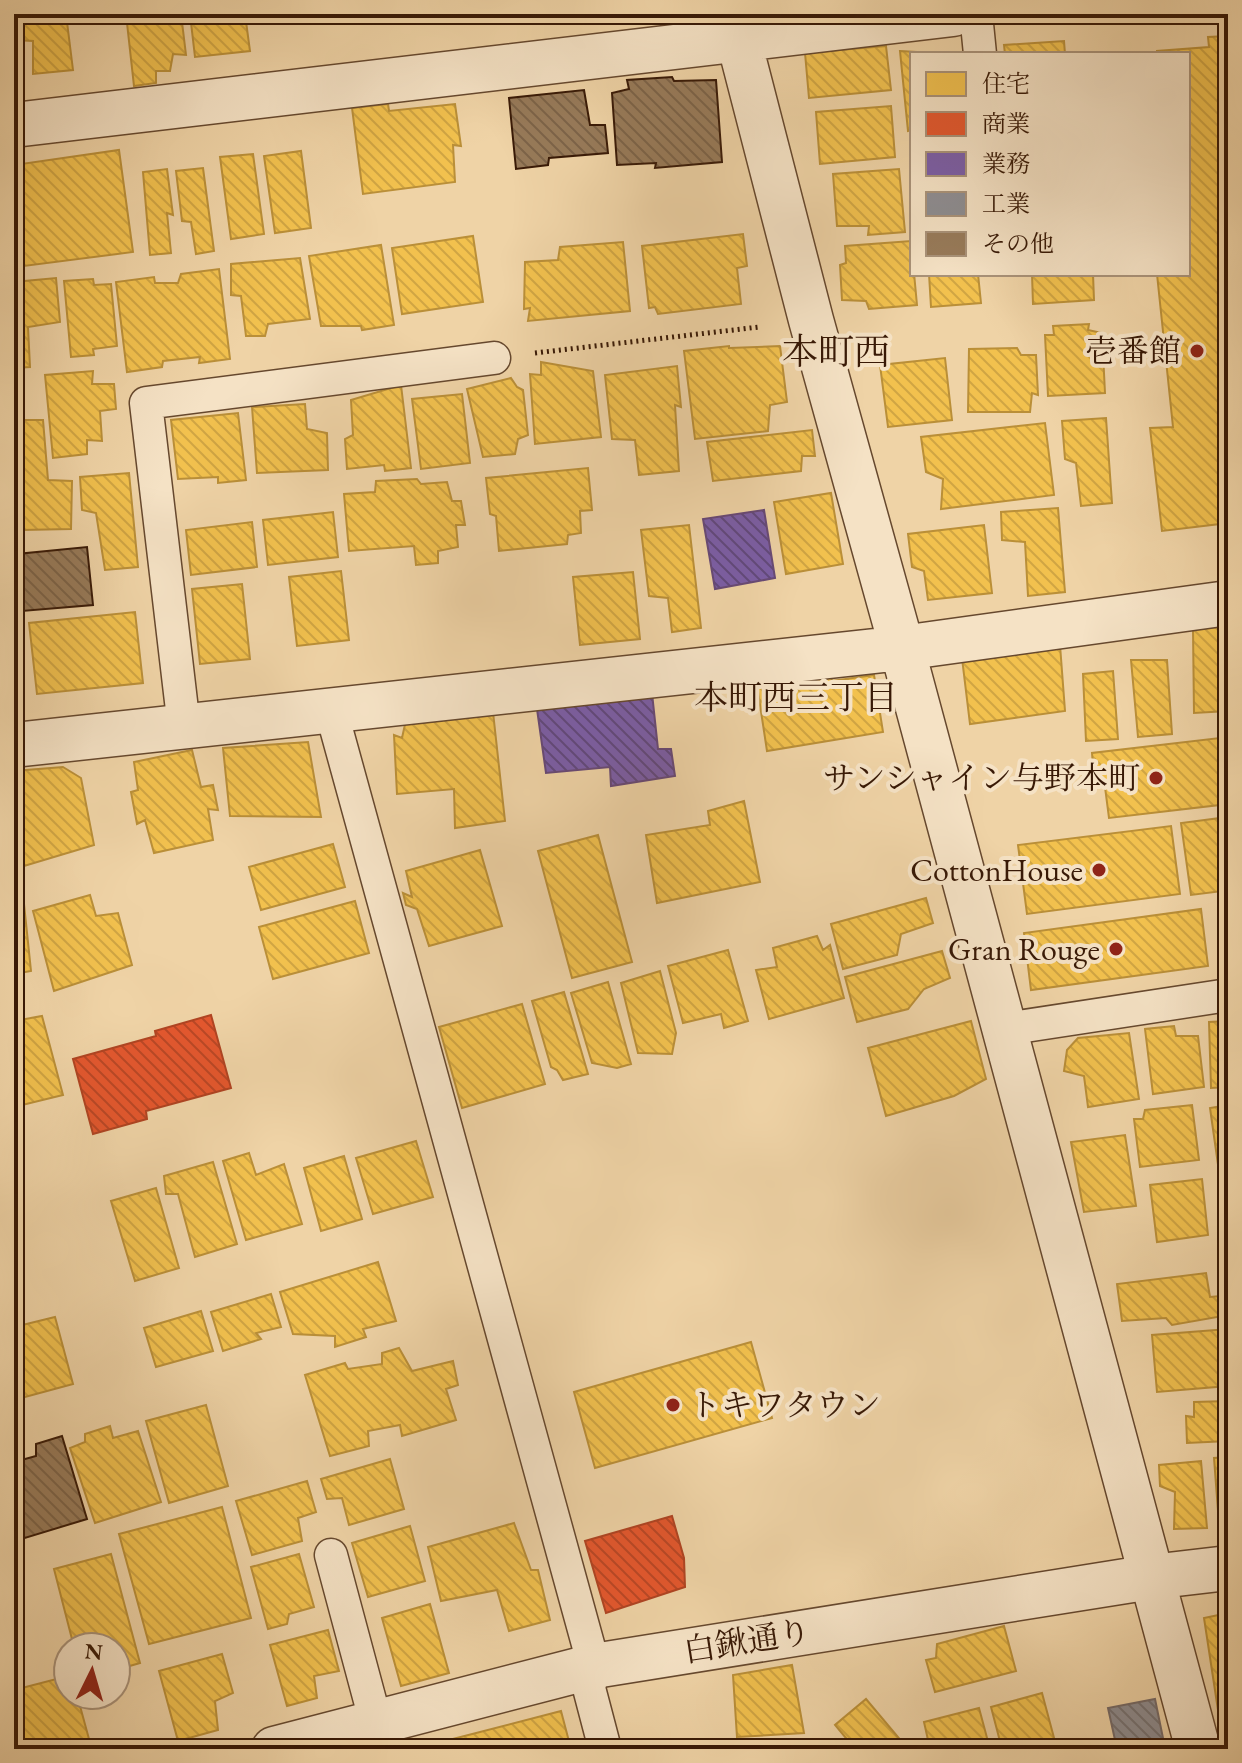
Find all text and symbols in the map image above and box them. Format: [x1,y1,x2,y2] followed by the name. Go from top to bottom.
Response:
[910,52,1190,276] legend
[982,68,1030,99] text: 住宅
[982,108,1030,139] text: 商業
[982,148,1030,179] text: 業務
[982,188,1030,219] text: 工業
[982,228,1054,259] text: その他
[782,328,890,375] district label: 本町西
[1085,330,1181,372] place label: 壱番館
[1188,342,1206,360] marker: 壱番館
[694,675,898,719] district label: 本町西三丁目
[823,757,1140,799] place label: サンシャイン与野本町
[1147,769,1165,787] marker: サンシャイン与野本町
[910,849,1083,891] place label: CottonHouse
[1090,861,1108,879] marker: CottonHouse
[948,928,1100,970] place label: Gran Rouge
[1107,940,1125,958] marker: Gran Rouge
[689,1384,881,1426] place label: トキワタウン
[664,1396,682,1414] marker: トキワタウン
[680,1610,814,1672] street label: 白鍬通り
[52,1631,132,1711] north arrow
[84,1636,104,1667] text: N

